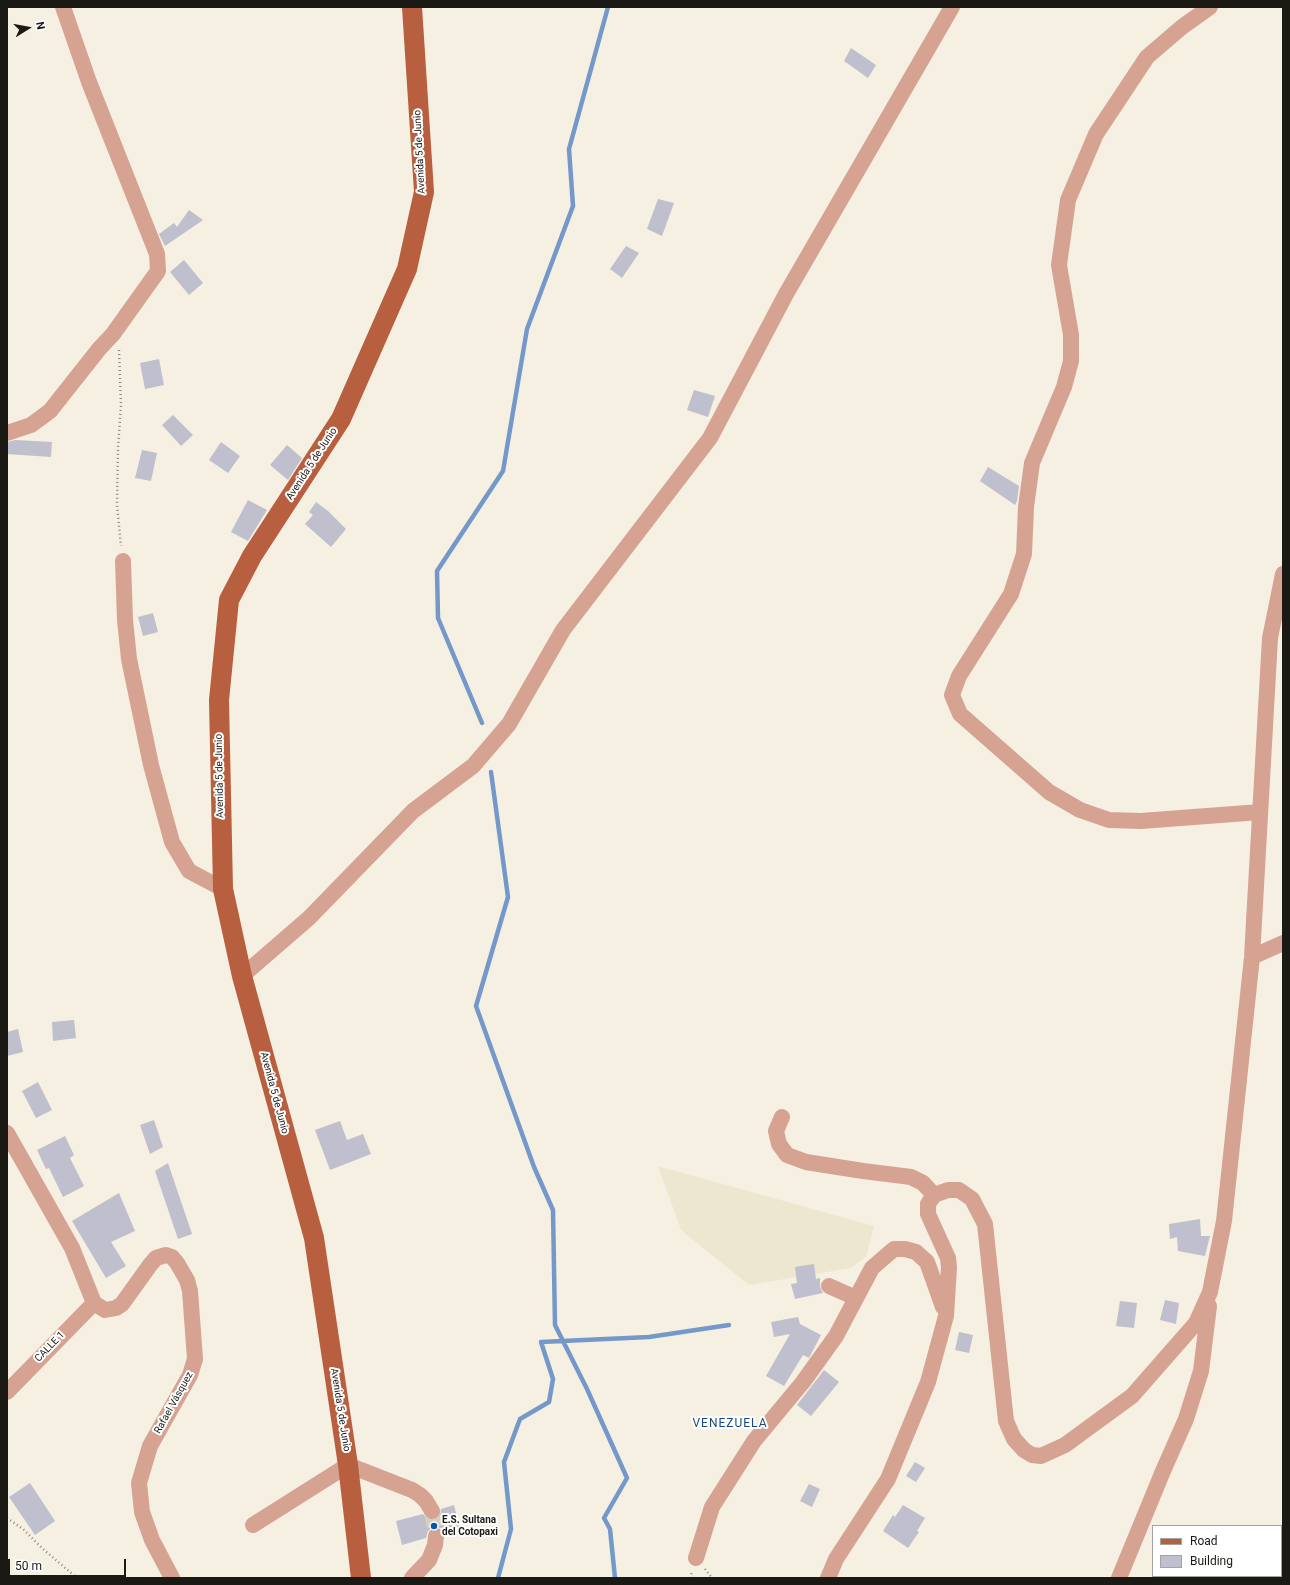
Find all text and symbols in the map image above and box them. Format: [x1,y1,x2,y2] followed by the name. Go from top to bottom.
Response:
[8,8,48,48] north arrow
[33,21,47,31] text: N
[412,110,428,194] street label: Avenida 5 de Junio
[284,425,340,503] street label: Avenida 5 de Junio
[213,734,227,818] street label: Avenida 5 de Junio
[257,1051,291,1135] street label: Avenida 5 de Junio
[33,1329,67,1365] street label: CALLE 1
[327,1368,353,1452] street label: Avenida 5 de Junio
[152,1370,196,1436] street label: Rafael Vásquez
[692,1417,768,1431] district label: VENEZUELA
[442,1514,498,1538] place label: E.S. Sultana del Cotopaxi
[429,1521,439,1531] marker: E.S. Sultana del Cotopaxi
[1152,1525,1282,1577] legend
[1190,1534,1218,1548] text: Road
[10,1551,128,1577] scale bar
[1190,1554,1233,1568] text: Building
[15,1559,42,1573] text: 50 m

